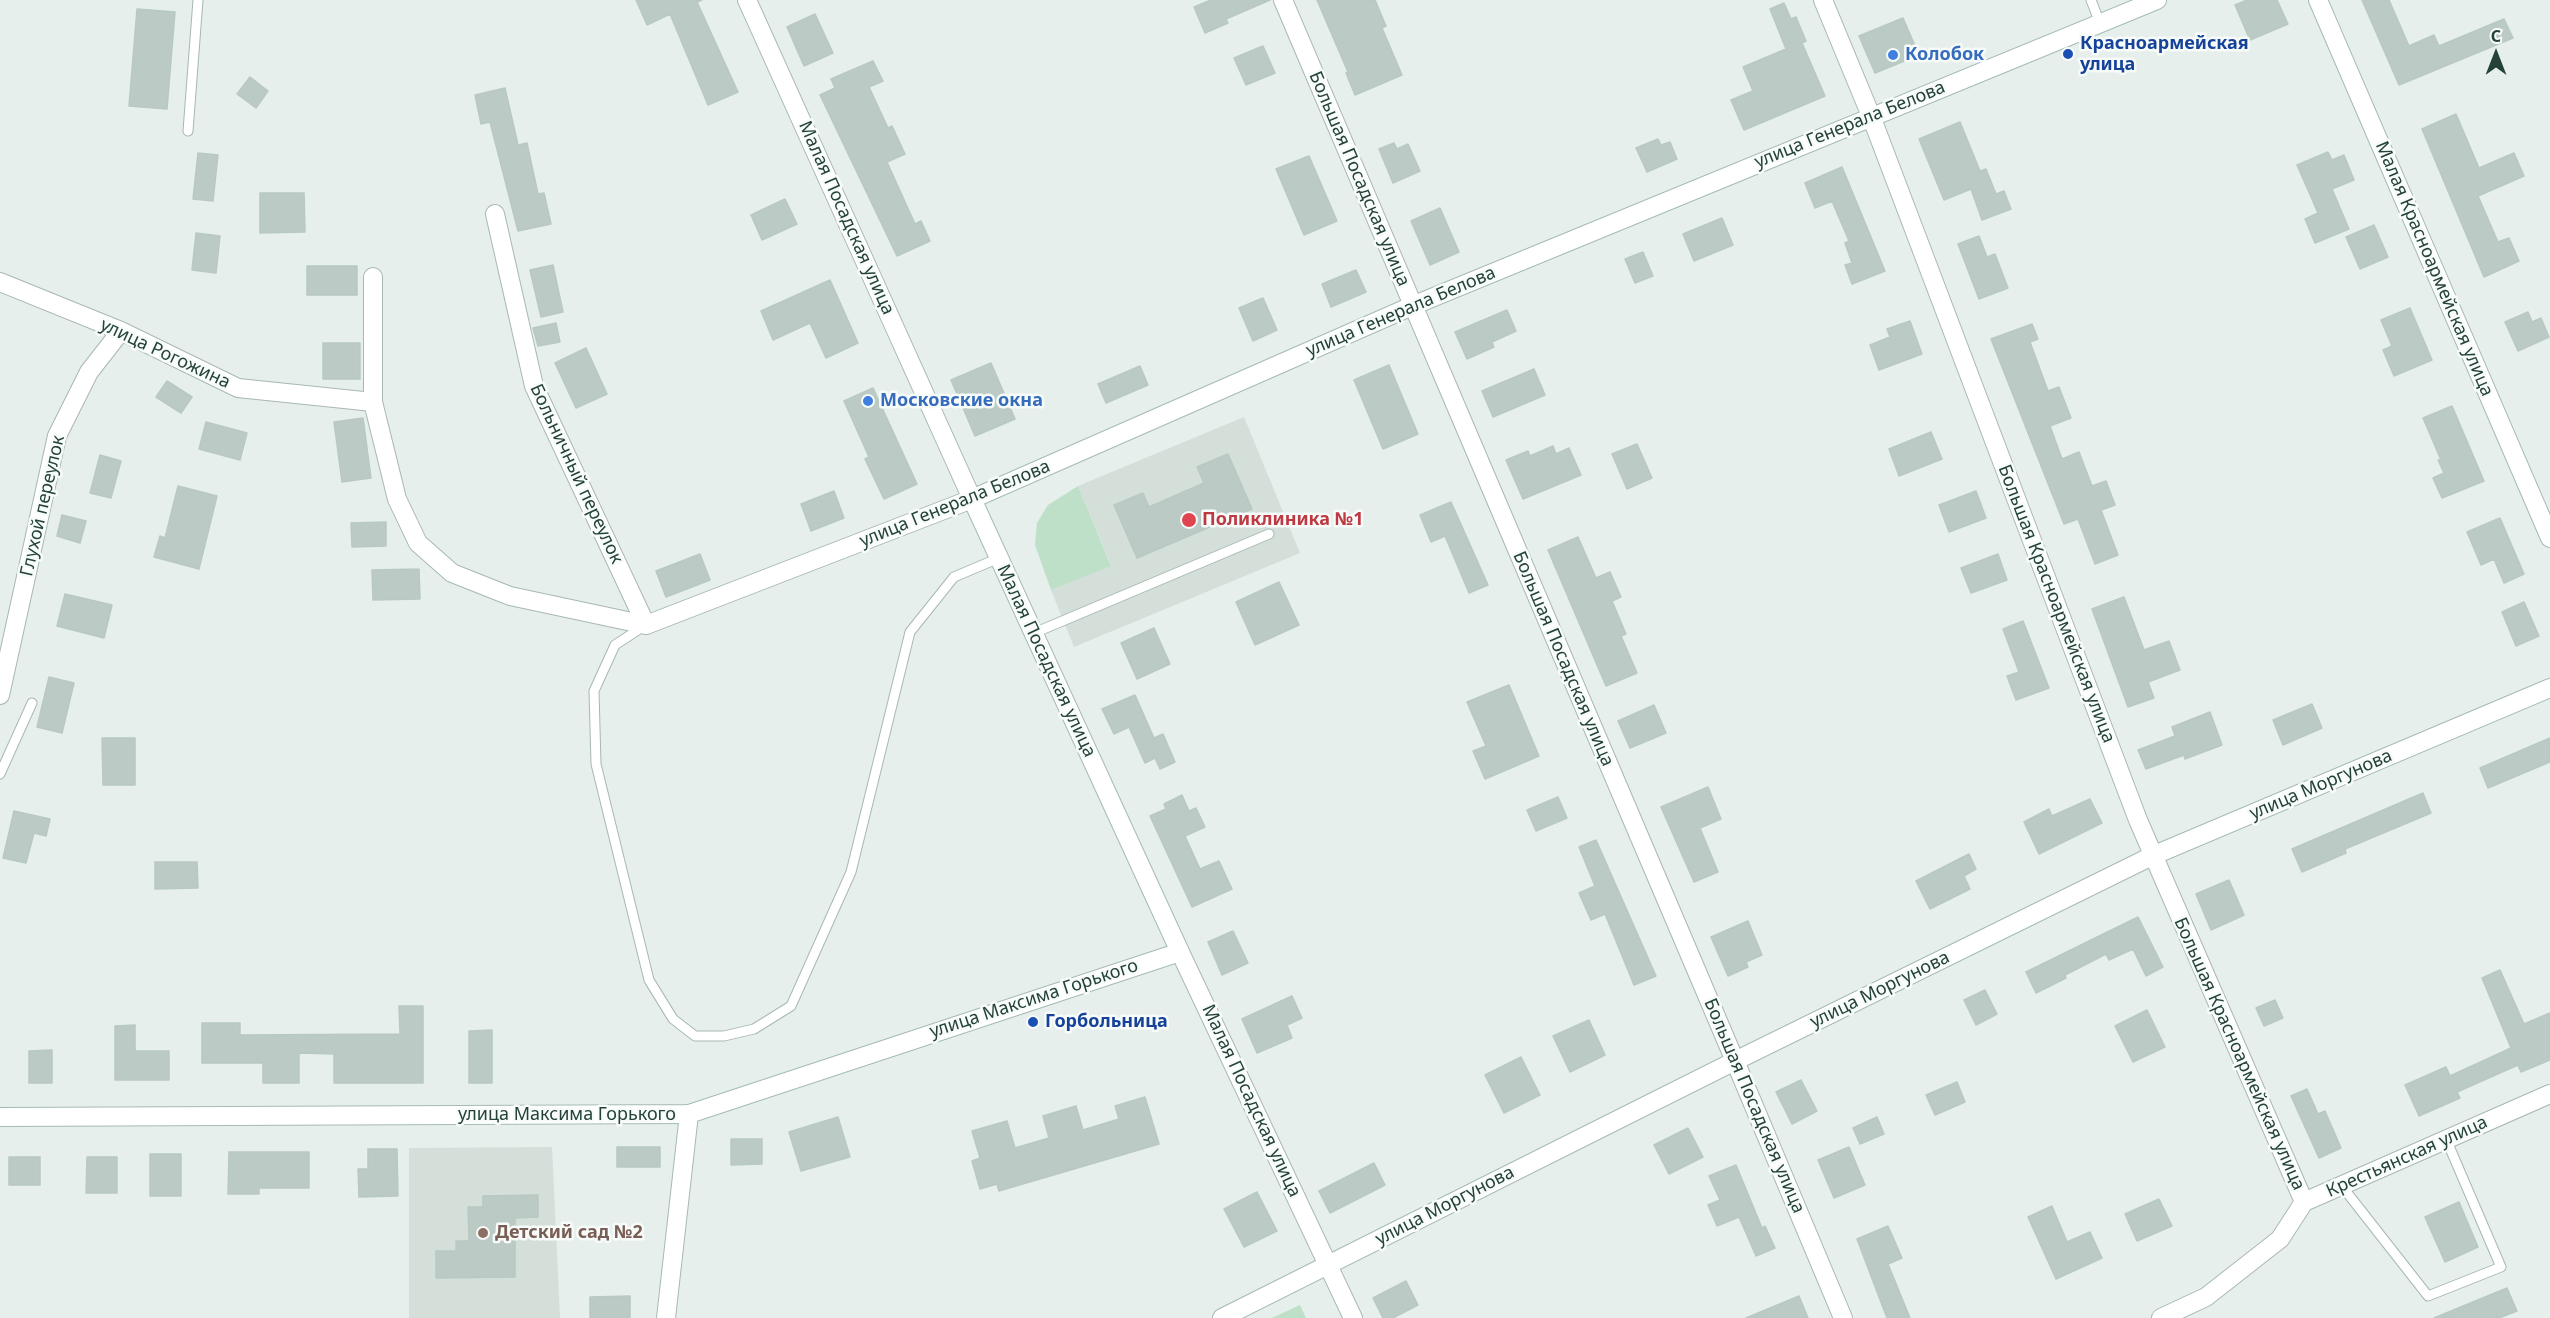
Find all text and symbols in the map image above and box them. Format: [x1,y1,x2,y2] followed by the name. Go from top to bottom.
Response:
[2466,24,2526,84] north arrow
[2491,25,2501,47] text: С
[2080,33,2249,76] place label: Красноармейская улица
[1905,44,1984,66] place label: Колобок
[2061,47,2075,61] marker: Красноармейская улица
[1886,48,1900,62] marker: Колобок
[1304,68,1414,290] street label: Большая Посадская улица
[1752,77,1948,173] street label: улица Генерала Белова
[793,118,899,318] street label: Малая Посадская улица
[2370,138,2498,400] street label: Малая Красноармейская улица
[1303,262,1499,362] street label: улица Генерала Белова
[97,314,233,394] street label: улица Рогожина
[525,381,627,567] street label: Больничный переулок
[880,390,1043,412] place label: Московские окна
[861,394,875,408] marker: Московские окна
[16,433,70,579] street label: Глухой переулок
[857,456,1053,552] street label: улица Генерала Белова
[1993,462,2119,746] street label: Большая Красноармейская улица
[1202,509,1364,531] place label: Поликлиника №1
[1180,511,1198,529] marker: Поликлиника №1
[1508,548,1618,770] street label: Большая Посадская улица
[992,561,1100,761] street label: Малая Посадская улица
[2247,745,2395,825] street label: улица Моргунова
[2169,914,2309,1194] street label: Большая Красноармейская улица
[1807,947,1953,1033] street label: улица Моргунова
[927,955,1141,1043] street label: улица Максима Горького
[1699,995,1809,1217] street label: Большая Посадская улица
[1197,1001,1305,1201] street label: Малая Посадская улица
[1045,1011,1168,1033] place label: Горбольница
[1026,1015,1040,1029] marker: Горбольница
[458,1104,676,1126] street label: улица Максима Горького
[2323,1112,2491,1202] street label: Крестьянская улица
[1372,1162,1518,1250] street label: улица Моргунова
[495,1222,643,1244] place label: Детский сад №2
[476,1226,490,1240] marker: Детский сад №2

